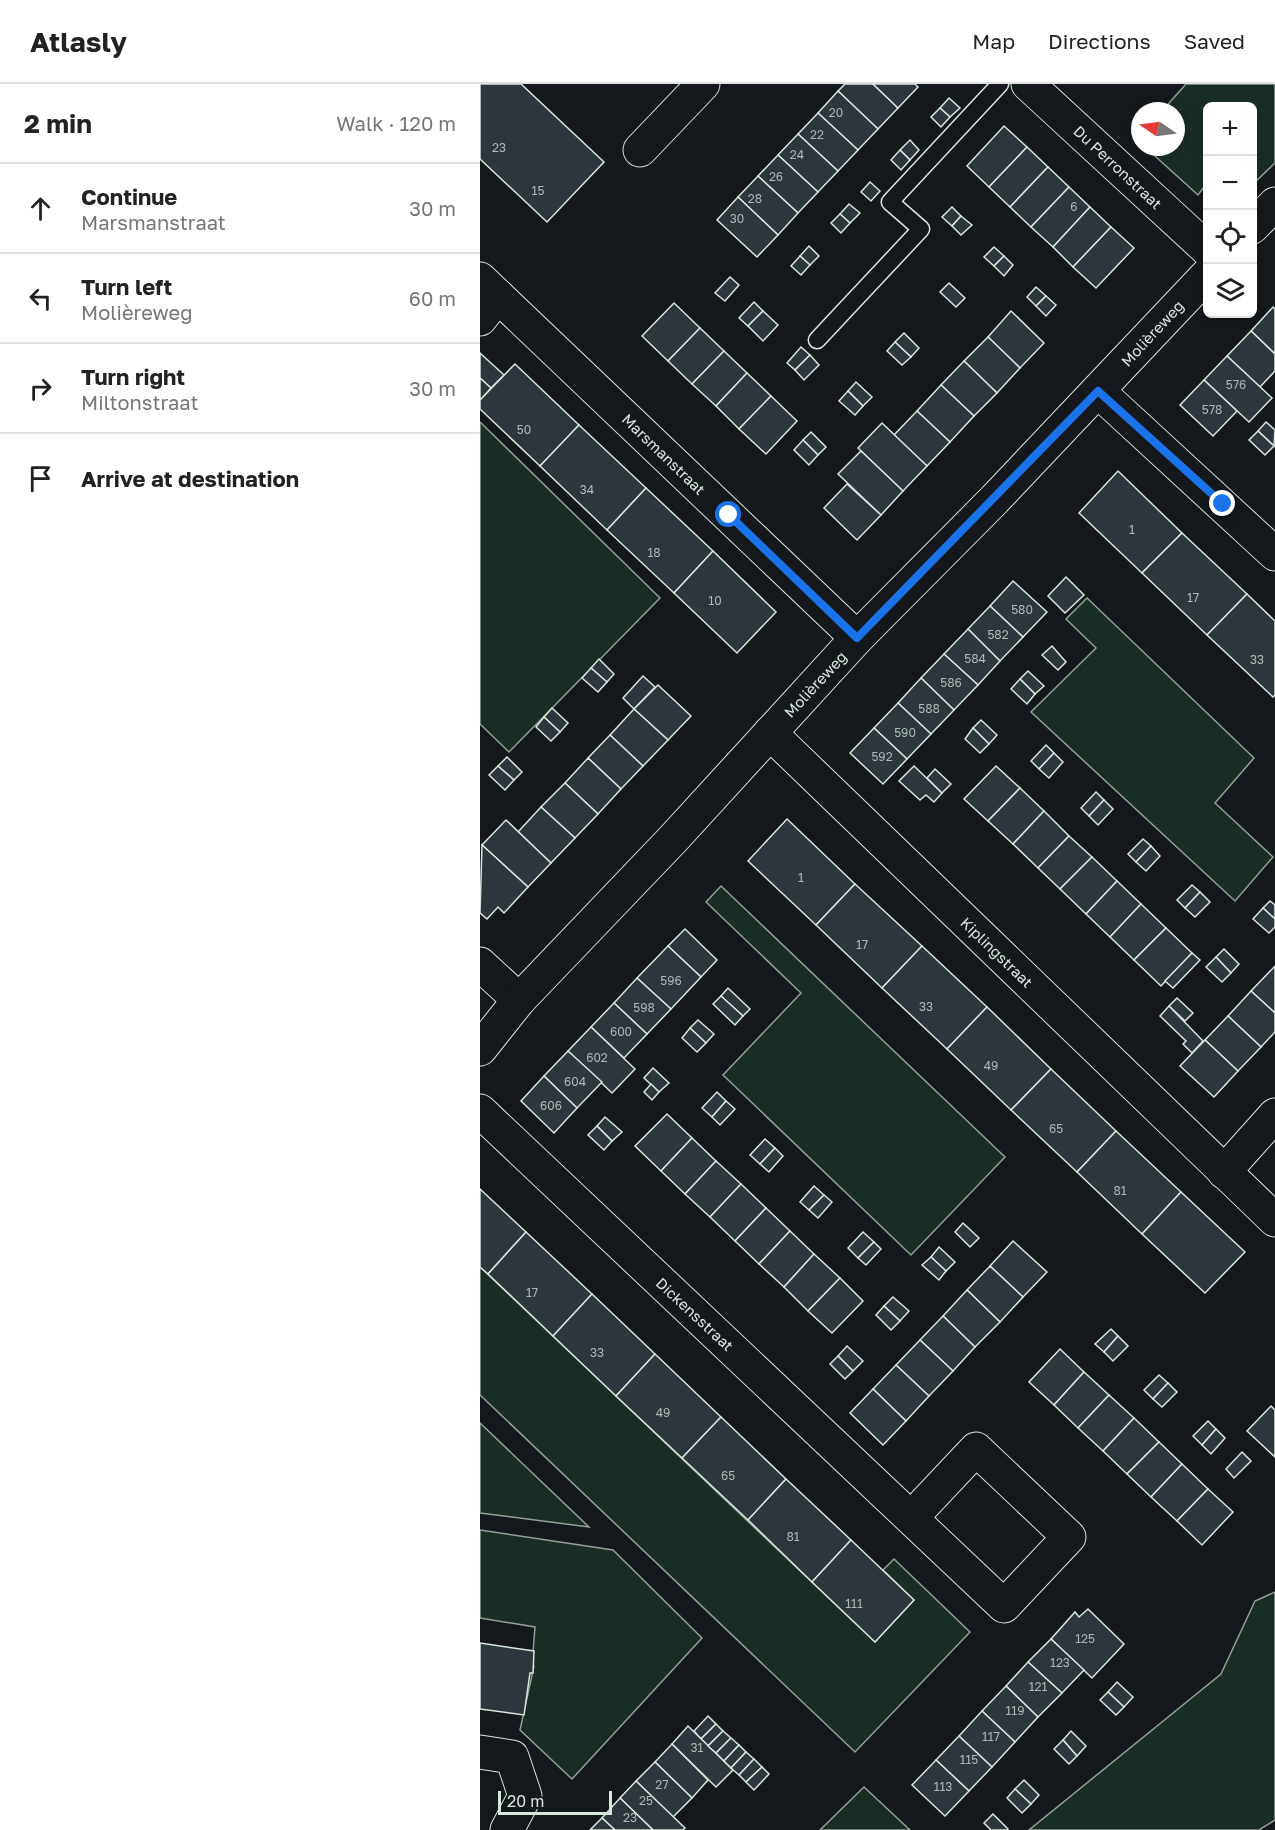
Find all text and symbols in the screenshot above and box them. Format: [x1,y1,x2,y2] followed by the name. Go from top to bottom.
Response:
[30,25,127,58] text: Atlasly
[972,28,1015,54] text: Map
[1048,28,1151,54] text: Directions
[1184,28,1245,54] text: Saved
[1131,102,1185,156] north arrow
[1203,102,1257,318] map controls
[1203,102,1257,156] button: +
[829,105,843,120] house number: 20
[24,108,92,139] text: 2 min
[336,111,456,135] text: Walk · 120 m
[1070,122,1166,212] street label: Du Perronstraat
[810,127,824,142] house number: 22
[492,140,506,155] house number: 23
[790,147,804,162] house number: 24
[1203,156,1257,210] button: −
[769,169,783,184] house number: 26
[81,183,177,210] text: Continue
[532,183,544,198] house number: 15
[748,191,762,206] house number: 28
[24,192,57,225] icon: ahead
[409,196,456,220] text: 30 m
[1070,199,1078,214] house number: 6
[81,210,226,234] text: Marsmanstraat
[1203,210,1257,264] button: locate
[730,211,744,226] house number: 30
[1203,264,1257,318] button: layers
[81,273,172,300] text: Turn left
[24,282,57,315] icon: left
[409,286,456,310] text: 60 m
[1117,296,1187,370] street label: Molièreweg
[81,300,192,324] text: Molièreweg
[81,363,185,390] text: Turn right
[24,372,57,405] icon: right
[409,376,456,400] text: 30 m
[1226,377,1246,392] house number: 576
[81,390,198,414] text: Miltonstraat
[1202,402,1222,417] house number: 578
[619,410,709,498] street label: Marsmanstraat
[517,422,531,437] house number: 50
[24,462,57,495] icon: arrive
[81,465,299,492] text: Arrive at destination
[580,482,594,497] house number: 34
[1209,490,1235,516] route end
[715,501,741,527] route start
[1129,522,1135,537] house number: 1
[647,545,661,560] house number: 18
[1187,590,1199,605] house number: 17
[708,593,722,608] house number: 10
[1011,602,1033,617] house number: 580
[987,627,1009,642] house number: 582
[780,647,850,721] street label: Molièreweg
[964,651,986,666] house number: 584
[1250,652,1264,667] house number: 33
[940,675,962,690] house number: 586
[918,701,940,716] house number: 588
[894,725,916,740] house number: 590
[871,749,893,764] house number: 592
[798,870,804,885] house number: 1
[957,913,1037,991] street label: Kiplingstraat
[856,937,868,952] house number: 17
[660,973,682,988] house number: 596
[919,999,933,1014] house number: 33
[633,1000,655,1015] house number: 598
[610,1024,632,1039] house number: 600
[586,1050,608,1065] house number: 602
[984,1058,998,1073] house number: 49
[564,1074,586,1089] house number: 604
[540,1098,562,1113] house number: 606
[1049,1121,1063,1136] house number: 65
[1113,1183,1127,1198] house number: 81
[653,1274,737,1354] street label: Dickensstraat
[526,1285,538,1300] house number: 17
[590,1345,604,1360] house number: 33
[656,1405,670,1420] house number: 49
[721,1468,735,1483] house number: 65
[786,1529,800,1544] house number: 81
[845,1596,863,1611] house number: 111
[1075,1631,1095,1646] house number: 125
[1050,1655,1070,1670] house number: 123
[1029,1679,1047,1694] house number: 121
[1006,1703,1024,1718] house number: 119
[982,1729,1000,1744] house number: 117
[691,1740,704,1755] house number: 31
[960,1752,978,1767] house number: 115
[655,1777,669,1792] house number: 27
[934,1779,952,1794] house number: 113
[498,1788,612,1816] scale bar
[507,1791,544,1811] text: 20 m
[639,1793,653,1808] house number: 25
[623,1810,637,1825] house number: 23

